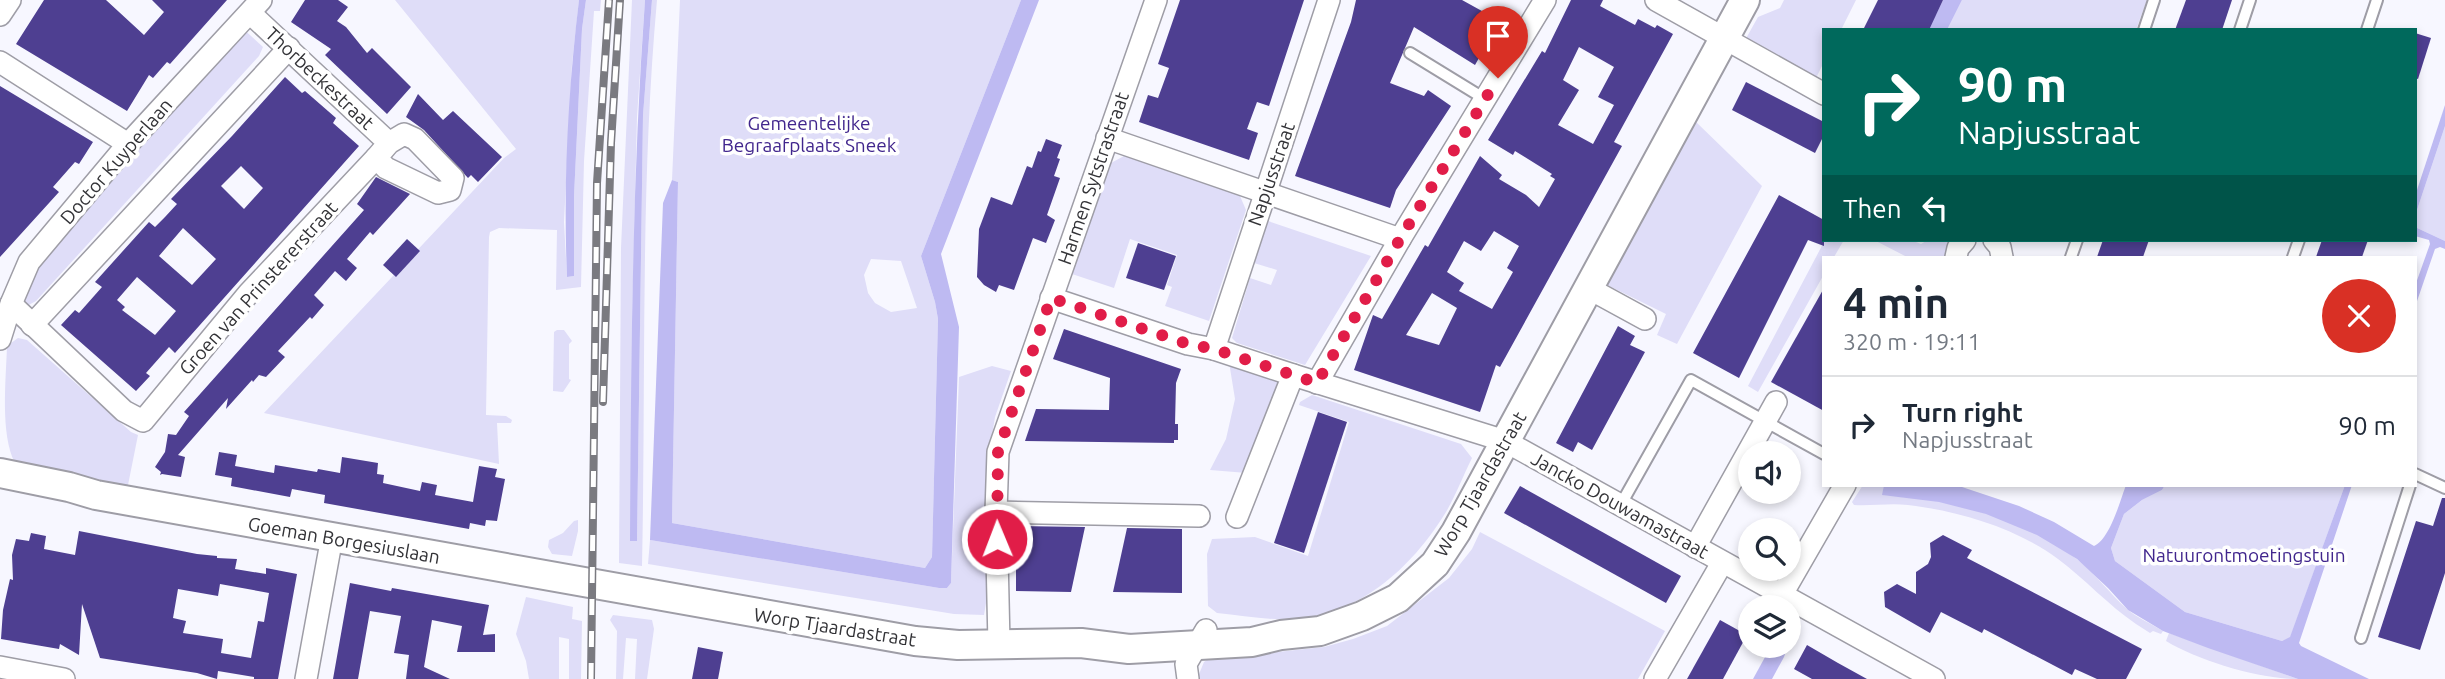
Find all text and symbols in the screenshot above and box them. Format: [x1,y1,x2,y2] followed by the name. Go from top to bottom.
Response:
[1468,6,1528,78] pin
[1479,17,1517,55] icon: arrive
[261,22,379,134] street label: Thorbeckestraat
[1843,56,1934,147] icon: right
[1958,56,2067,111] text: 90 m
[1053,88,1133,267] street label: Harmen Sytstrastraat
[55,94,177,228] street label: Doctor Kuyperlaan
[722,112,897,156] park label: Gemeentelijke Begraafplaats Sneek
[1958,114,2140,150] text: Napjusstraat
[1243,119,1299,229] street label: Napjusstraat
[1916,189,1954,227] icon: left
[1843,194,1902,223] text: Then
[174,196,342,379] street label: Groen van Prinstererstraat
[1843,279,1949,326] text: 4 min
[2322,279,2396,353] button: close
[1843,329,1981,354] text: 320 m · 19:11
[1902,398,2023,427] text: Turn right
[1843,406,1881,444] icon: right
[1430,407,1531,560] street label: Worp Tjaardastraat
[2338,411,2396,440] text: 90 m
[1902,427,2033,452] text: Napjusstraat
[1738,441,1801,658] map controls
[1738,441,1801,504] button: sound
[1527,447,1713,563] street label: Jancko Douwamastraat
[960,502,1034,576] position arrow
[246,512,442,568] street label: Goeman Borgesiuslaan
[1738,518,1801,581] button: search
[2143,544,2346,566] park label: Natuurontmoetingstuin
[1738,595,1801,658] button: layers
[752,603,918,651] street label: Worp Tjaardastraat

